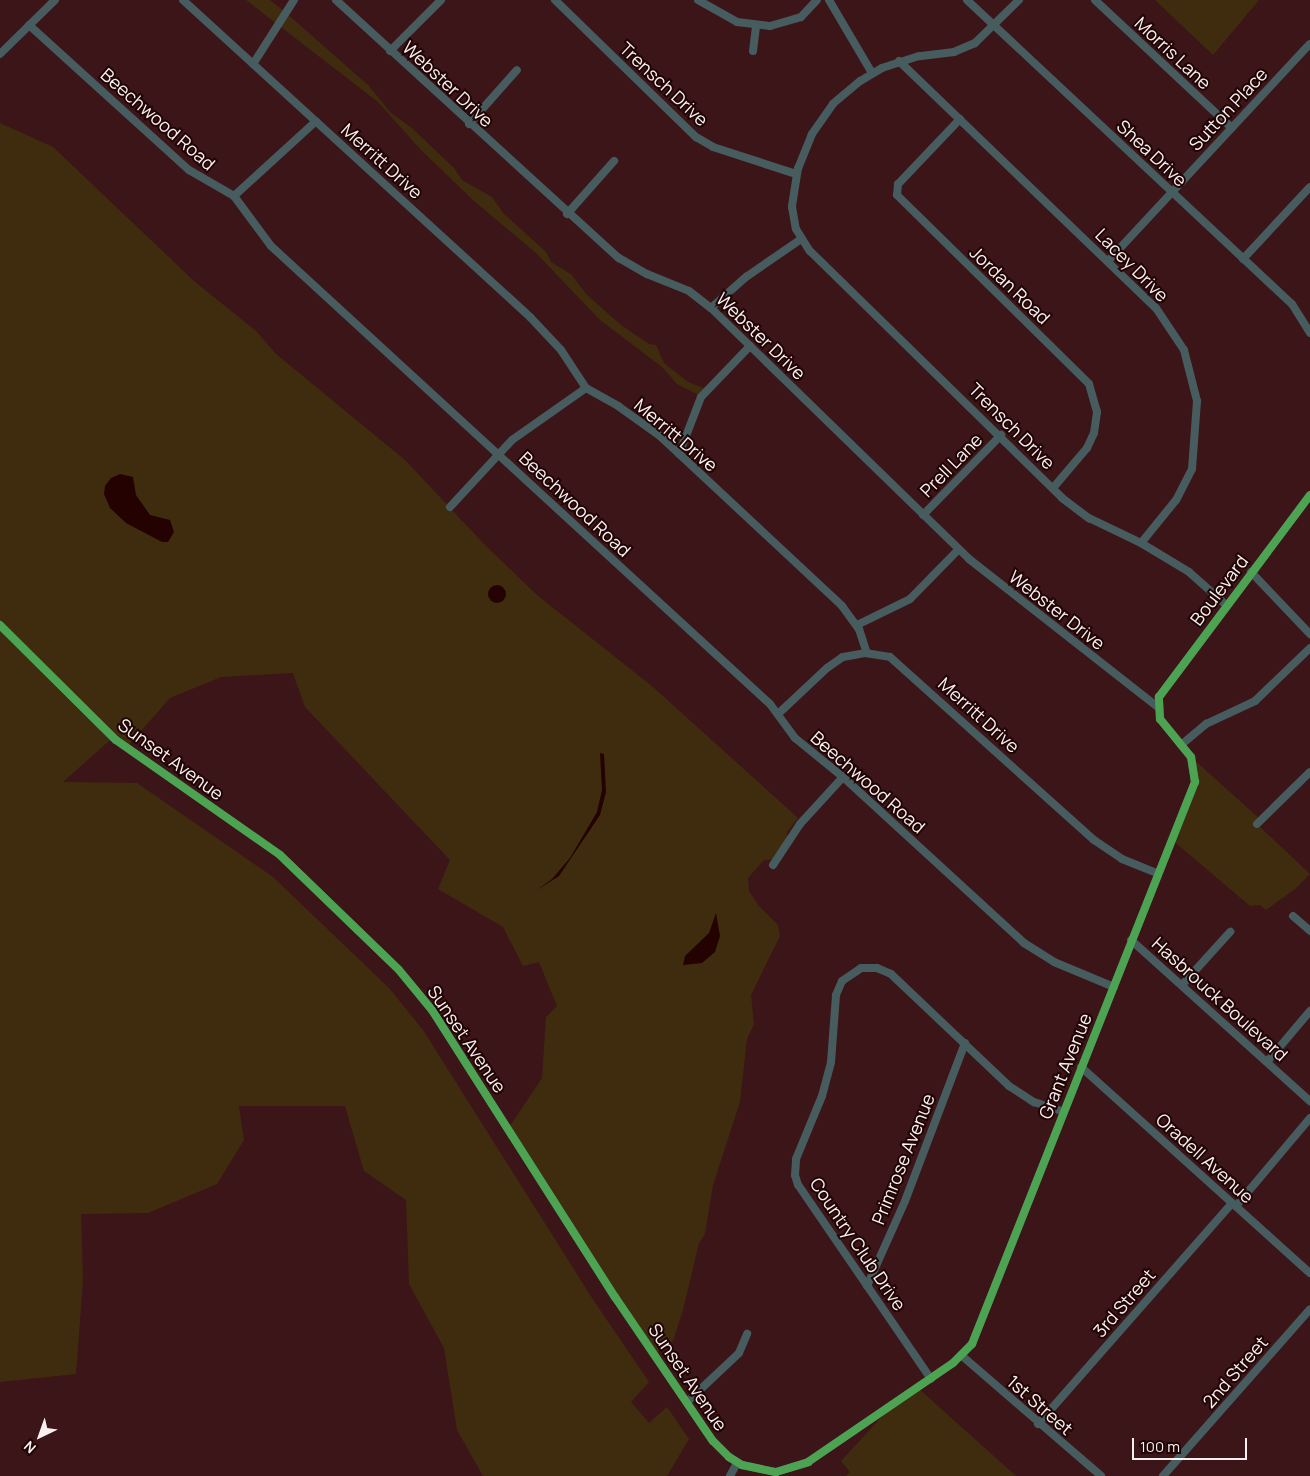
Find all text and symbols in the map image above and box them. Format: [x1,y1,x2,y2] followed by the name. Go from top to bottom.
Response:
[1130,12,1216,94] street label: Morris Lane
[398,37,498,131] street label: Webster Drive
[615,38,713,130] street label: Trensch Drive
[96,63,220,175] street label: Beechwood Road
[1184,63,1272,155] street label: Sutton Place
[1113,115,1191,191] street label: Shea Drive
[337,119,427,203] street label: Merritt Drive
[1091,224,1173,306] street label: Lacey Drive
[965,241,1055,329] street label: Jordan Road
[712,288,810,384] street label: Webster Drive
[964,378,1060,474] street label: Trensch Drive
[630,394,722,476] street label: Merritt Drive
[915,429,987,501] street label: Prell Lane
[515,447,635,561] street label: Beechwood Road
[1186,551,1252,629] street label: Boulevard
[1005,566,1109,654] street label: Webster Drive
[934,673,1024,757] street label: Merritt Drive
[114,714,228,804] street label: Sunset Avenue
[806,726,930,838] street label: Beechwood Road
[1148,932,1292,1066] street label: Hasbrouck Boulevard
[423,981,511,1097] street label: Sunset Avenue
[1034,1010,1096,1122] street label: Grant Avenue
[867,1091,939,1227] street label: Primrose Avenue
[1152,1108,1258,1208] street label: Oradell Avenue
[806,1173,910,1315] street label: Country Club Drive
[1088,1264,1160,1342] street label: 3rd Street
[644,1319,732,1435] street label: Sunset Avenue
[1198,1332,1272,1412] street label: 2nd Street
[1003,1371,1077,1439] street label: 1st Street
[15,1411,65,1461] north arrow
[1135,1428,1250,1460] scale bar
[1140,1436,1180,1457] text: 100 m
[20,1437,40,1458] text: N

